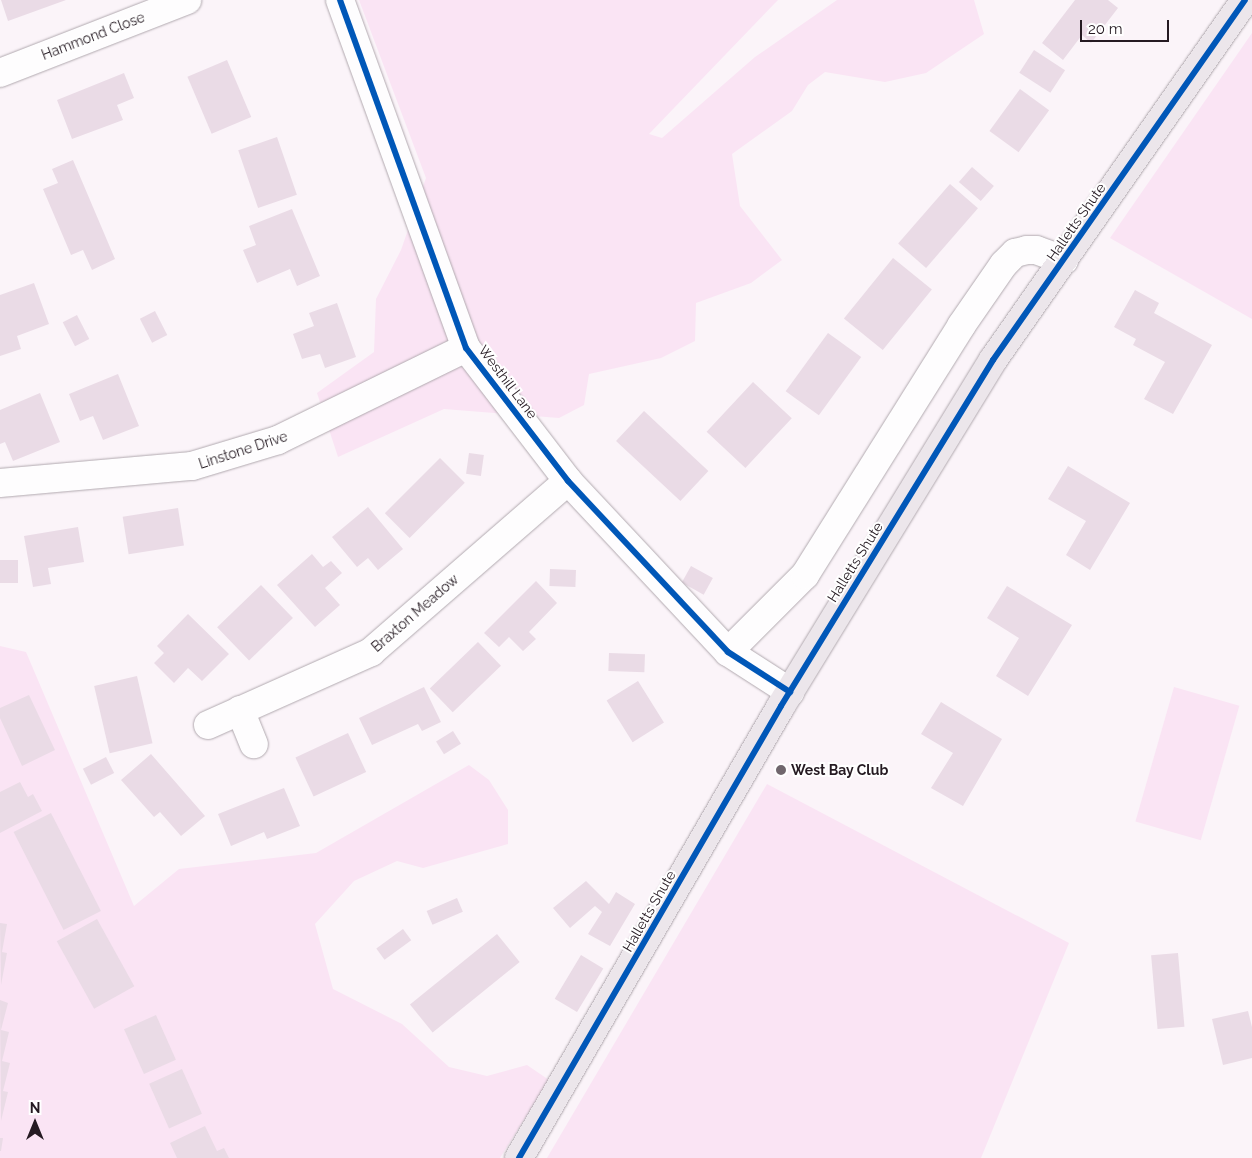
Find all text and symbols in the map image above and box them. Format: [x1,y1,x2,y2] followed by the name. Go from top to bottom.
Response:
[39,9,147,63] street label: Hammond Close
[1082,10,1171,42] scale bar
[1088,20,1123,38] text: 20 m
[1043,180,1109,264] street label: Halletts Shute
[475,342,541,422] street label: Westhill Lane
[196,428,290,472] street label: Linstone Drive
[824,519,886,605] street label: Halletts Shute
[368,571,462,655] street label: Braxton Meadow
[791,762,889,778] place label: West Bay Club
[775,764,787,776] marker: West Bay Club
[619,867,679,955] street label: Halletts Shute
[10,1098,60,1148] north arrow
[30,1100,40,1116] text: N

